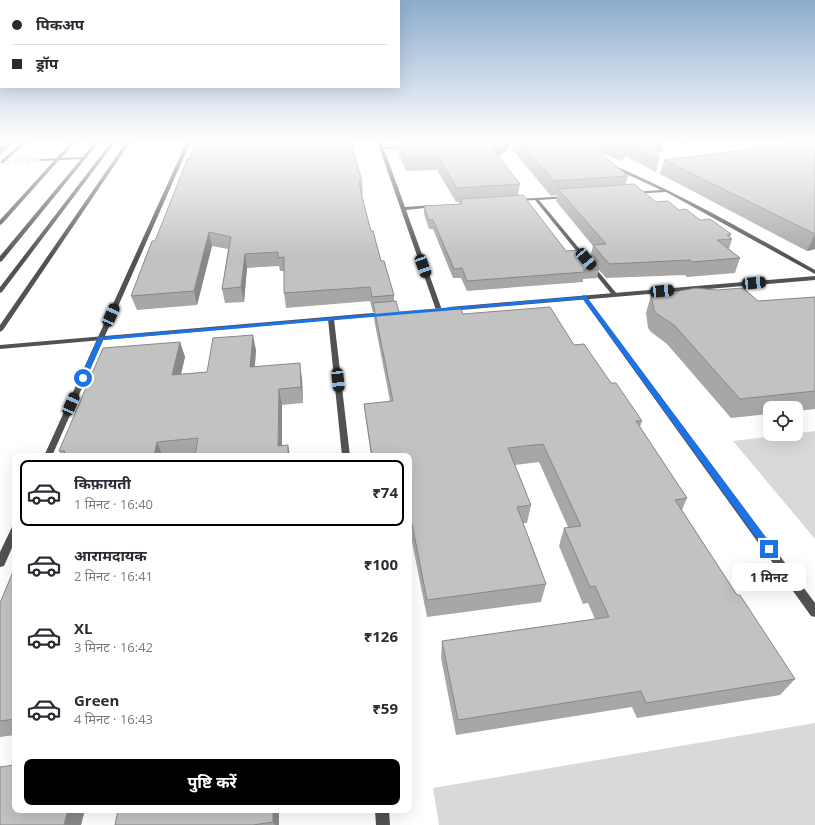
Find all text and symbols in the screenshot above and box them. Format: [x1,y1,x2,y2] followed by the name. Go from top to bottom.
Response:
[36,14,84,34] text: पिकअप
[36,53,58,73] text: ड्रॉप
[574,246,598,272] car
[413,253,433,279] car
[742,276,766,290] car
[650,284,674,298] car
[101,302,121,328] car
[331,367,345,393] car
[74,369,92,387] route start
[61,391,81,417] car
[763,401,803,441] map controls
[763,401,803,441] button: locate
[74,473,131,493] text: किफ़ायती
[26,475,62,511] icon: car
[372,482,398,502] text: ₹74
[74,495,153,513] text: 1 मिनट · 16:40
[760,540,778,558] route end
[74,545,147,565] text: आरामदायक
[26,547,62,583] icon: car
[364,554,398,574] text: ₹100
[732,563,806,591] callout: 1 मिनट
[74,567,153,585] text: 2 मिनट · 16:41
[750,568,788,586] text: 1 मिनट
[74,618,92,638] text: XL
[26,619,62,655] icon: car
[364,626,398,646] text: ₹126
[74,638,153,656] text: 3 मिनट · 16:42
[74,690,119,710] text: Green
[26,691,62,727] icon: car
[372,698,398,718] text: ₹59
[74,710,153,728] text: 4 मिनट · 16:43
[24,759,400,805] button: पुष्टि करें

